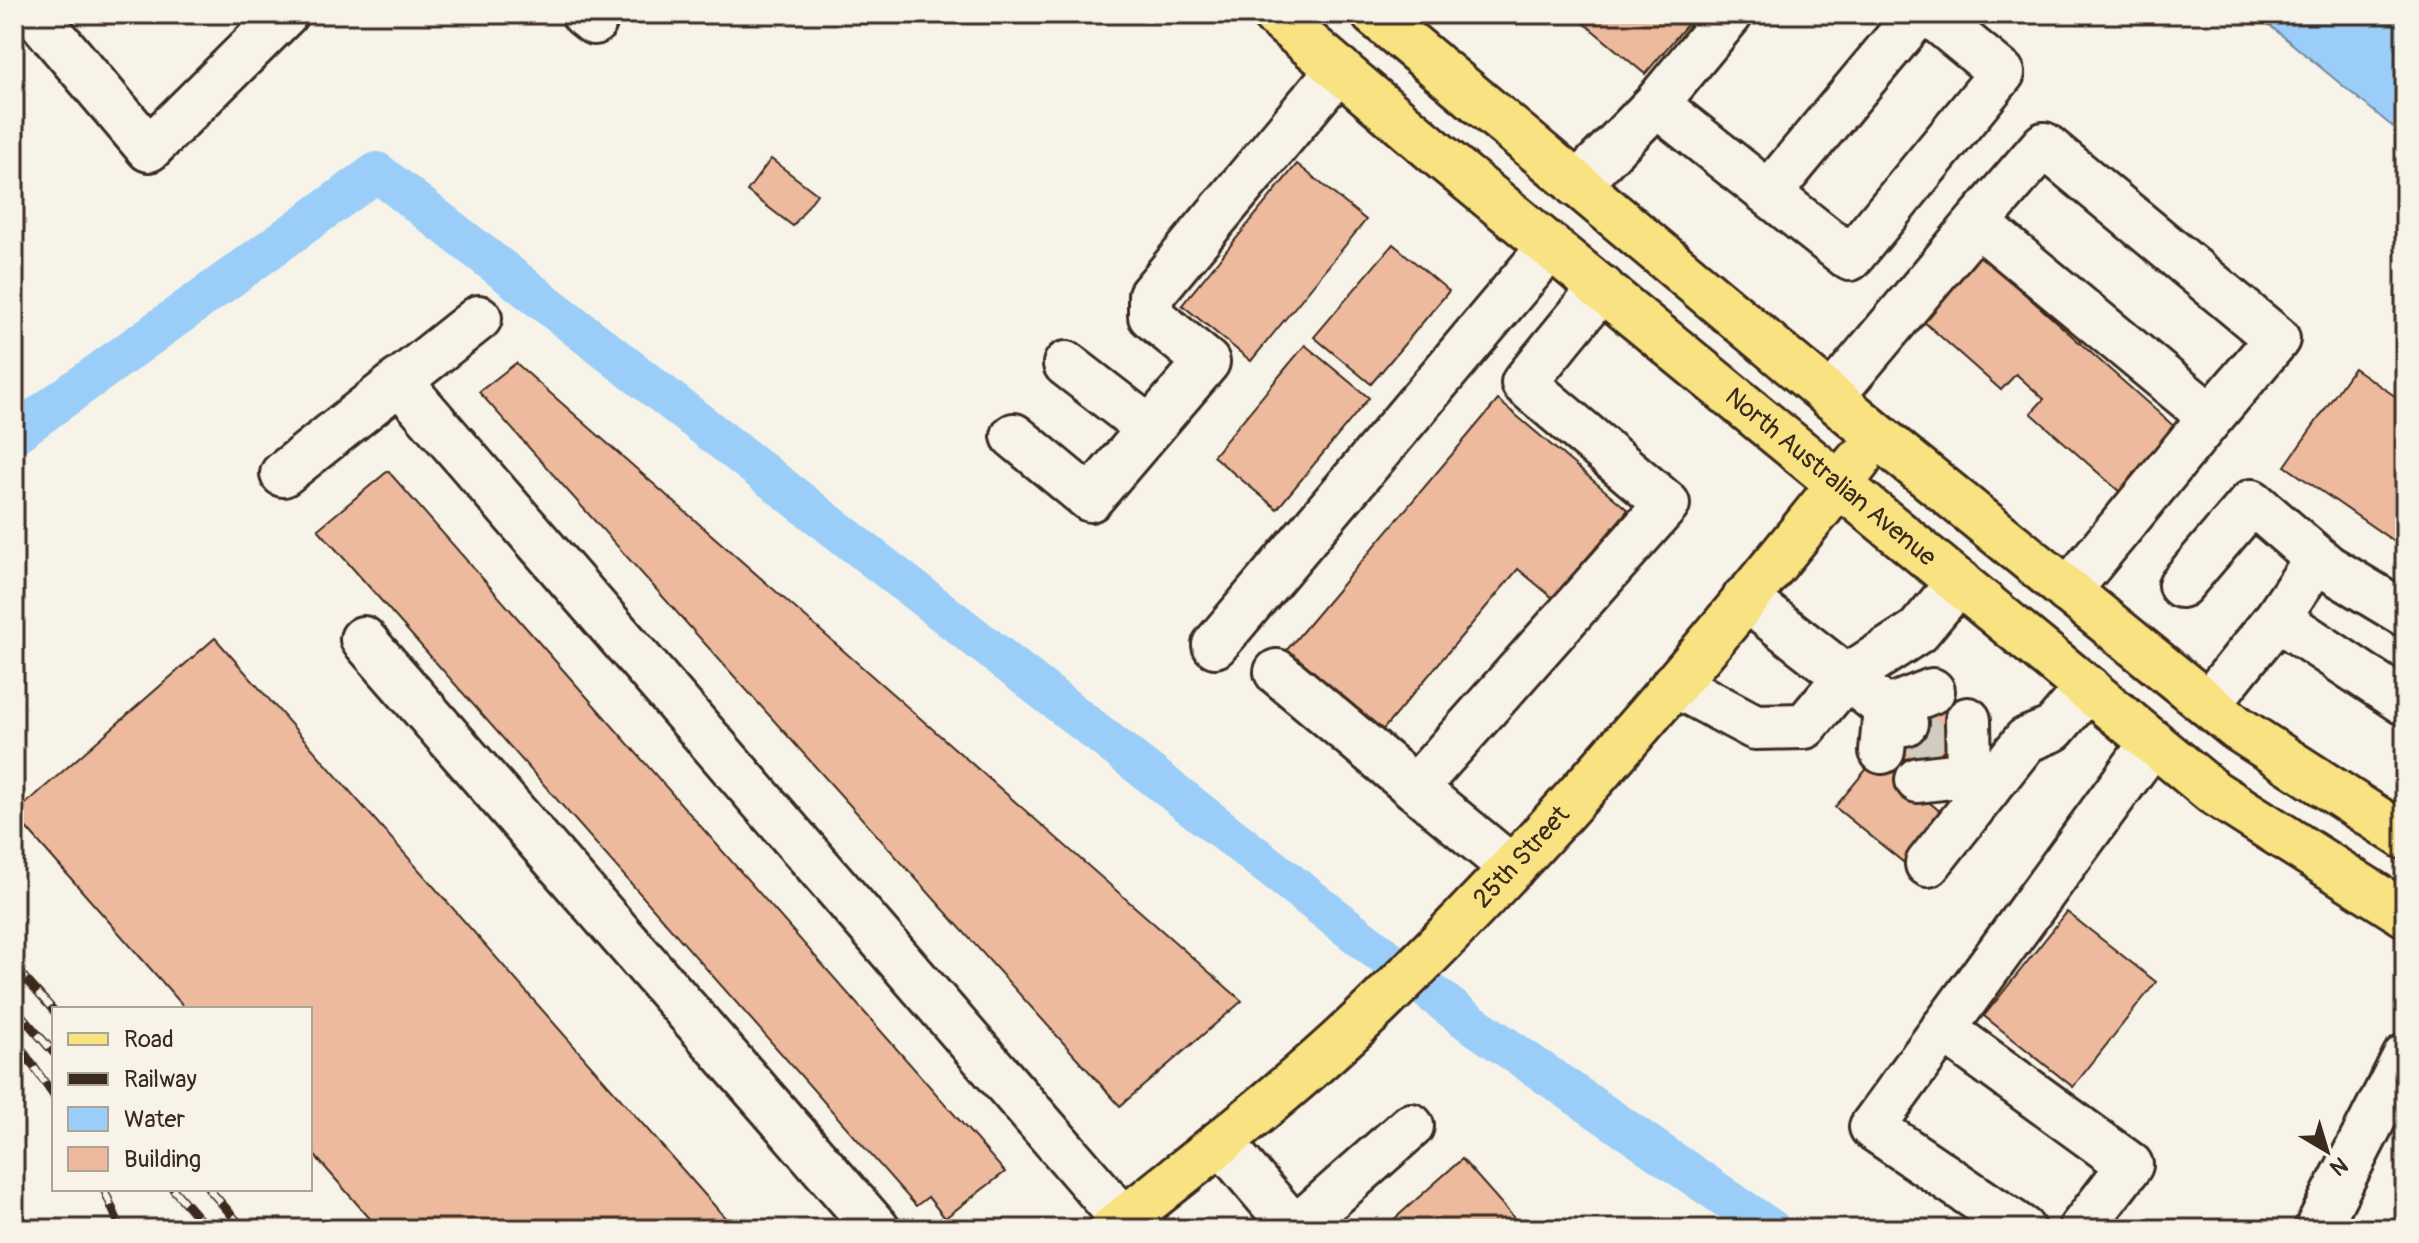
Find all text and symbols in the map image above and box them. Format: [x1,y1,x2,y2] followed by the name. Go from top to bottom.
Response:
[1718,381,1943,574] street label: North Australian Avenue
[1466,799,1577,915] street label: 25th Street
[52,1007,312,1191] legend
[124,1025,174,1054] text: Road
[124,1065,197,1094] text: Railway
[124,1105,185,1134] text: Water
[2287,1111,2367,1191] north arrow
[124,1145,201,1174] text: Building
[2324,1150,2353,1182] text: N

